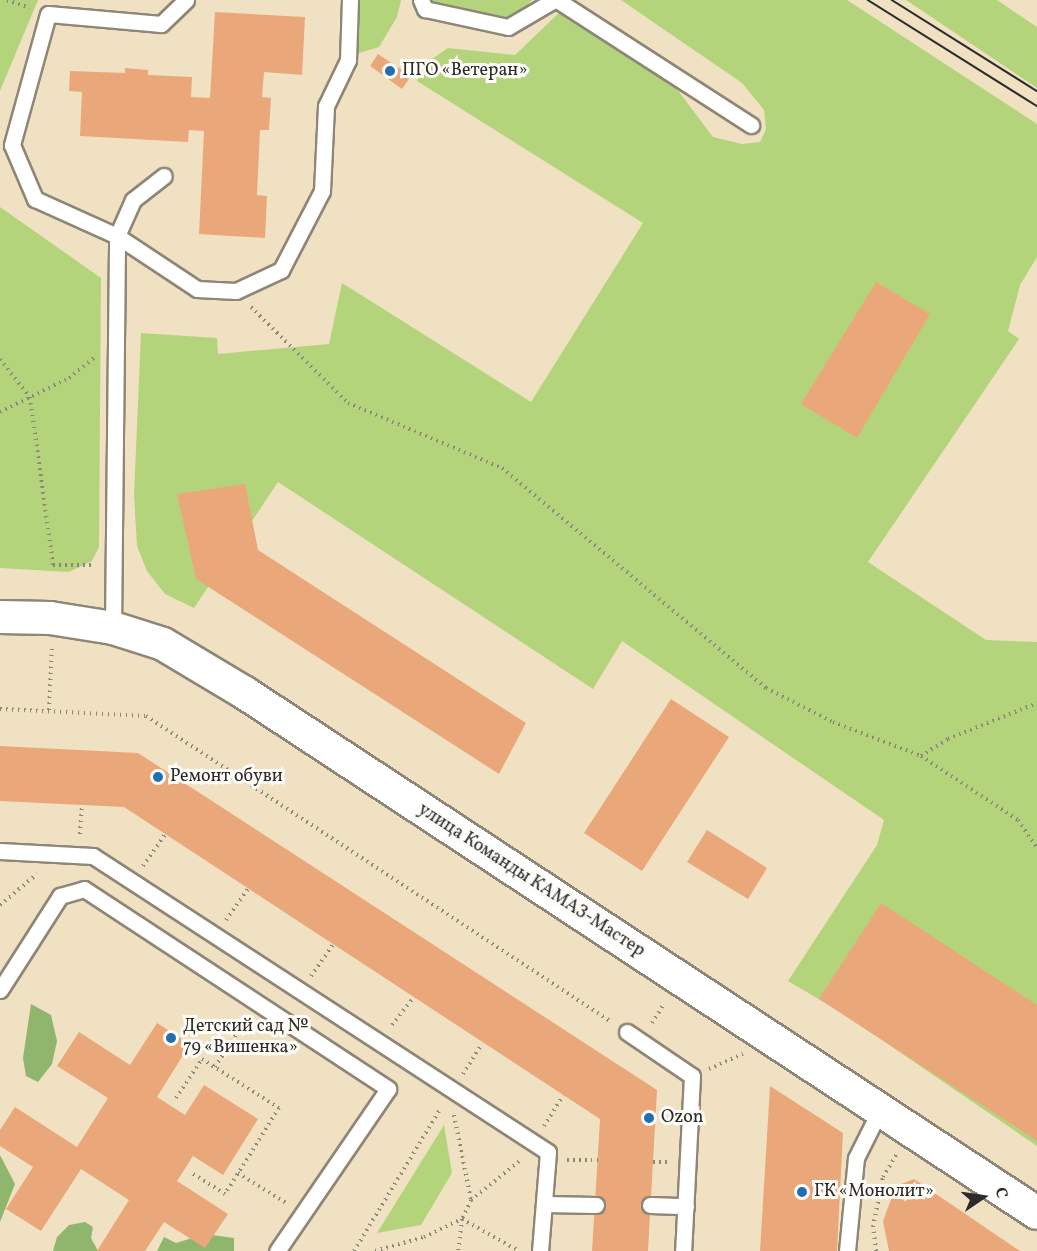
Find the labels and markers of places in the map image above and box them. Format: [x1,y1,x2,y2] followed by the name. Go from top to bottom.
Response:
[402,60,528,82] place label: ПГО «Ветеран»
[383,64,397,78] marker: ПГО «Ветеран»
[170,766,283,788] place label: Ремонт обуви
[151,770,165,784] marker: Ремонт обуви
[183,1017,308,1060] place label: Детский сад № 79 «Вишенка»
[164,1031,178,1045] marker: Детский сад № 79 «Вишенка»
[661,1107,703,1129] place label: Ozon
[642,1111,656,1125] marker: Ozon
[814,1181,934,1203] place label: ГК «Монолит»
[795,1185,809,1199] marker: ГК «Монолит»

